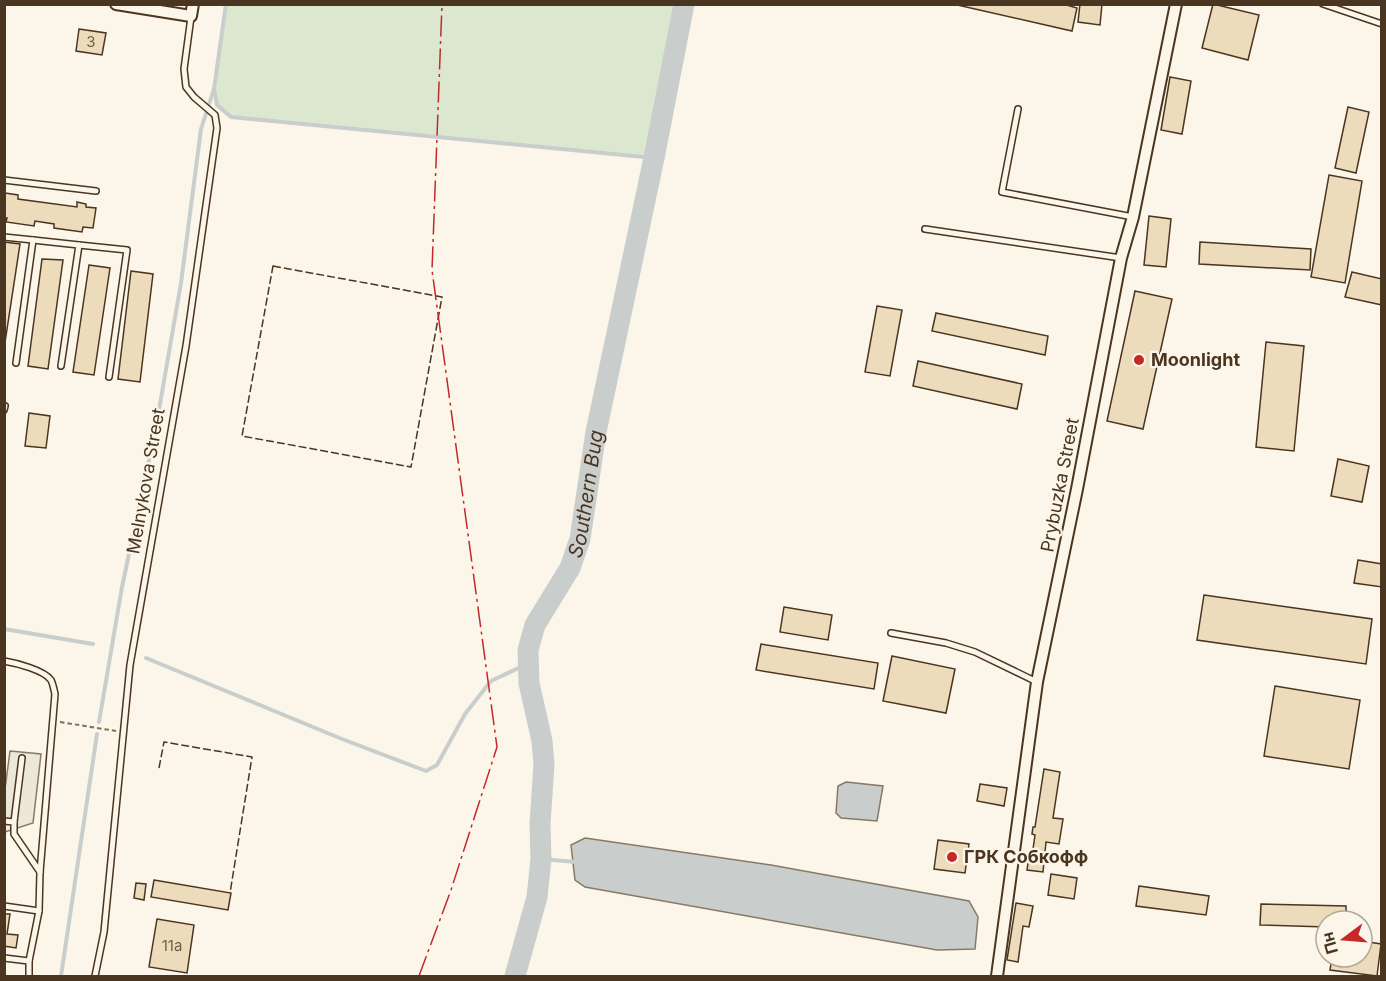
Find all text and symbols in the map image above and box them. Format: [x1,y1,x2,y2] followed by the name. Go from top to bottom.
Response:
[86,32,96,51] house number: 3
[1151,349,1240,370] place label: Moonlight
[1132,353,1146,367] marker: Moonlight
[122,406,169,555] street label: Melnykova Street
[1036,416,1083,554] street label: Prybuzka Street
[562,428,608,561] water label: Southern Bug
[964,846,1088,867] place label: ГРК Собкофф
[945,850,959,864] marker: ГРК Собкофф
[1314,909,1374,969] north arrow
[1317,930,1342,956] text: Пн
[162,936,182,955] house number: 11а

